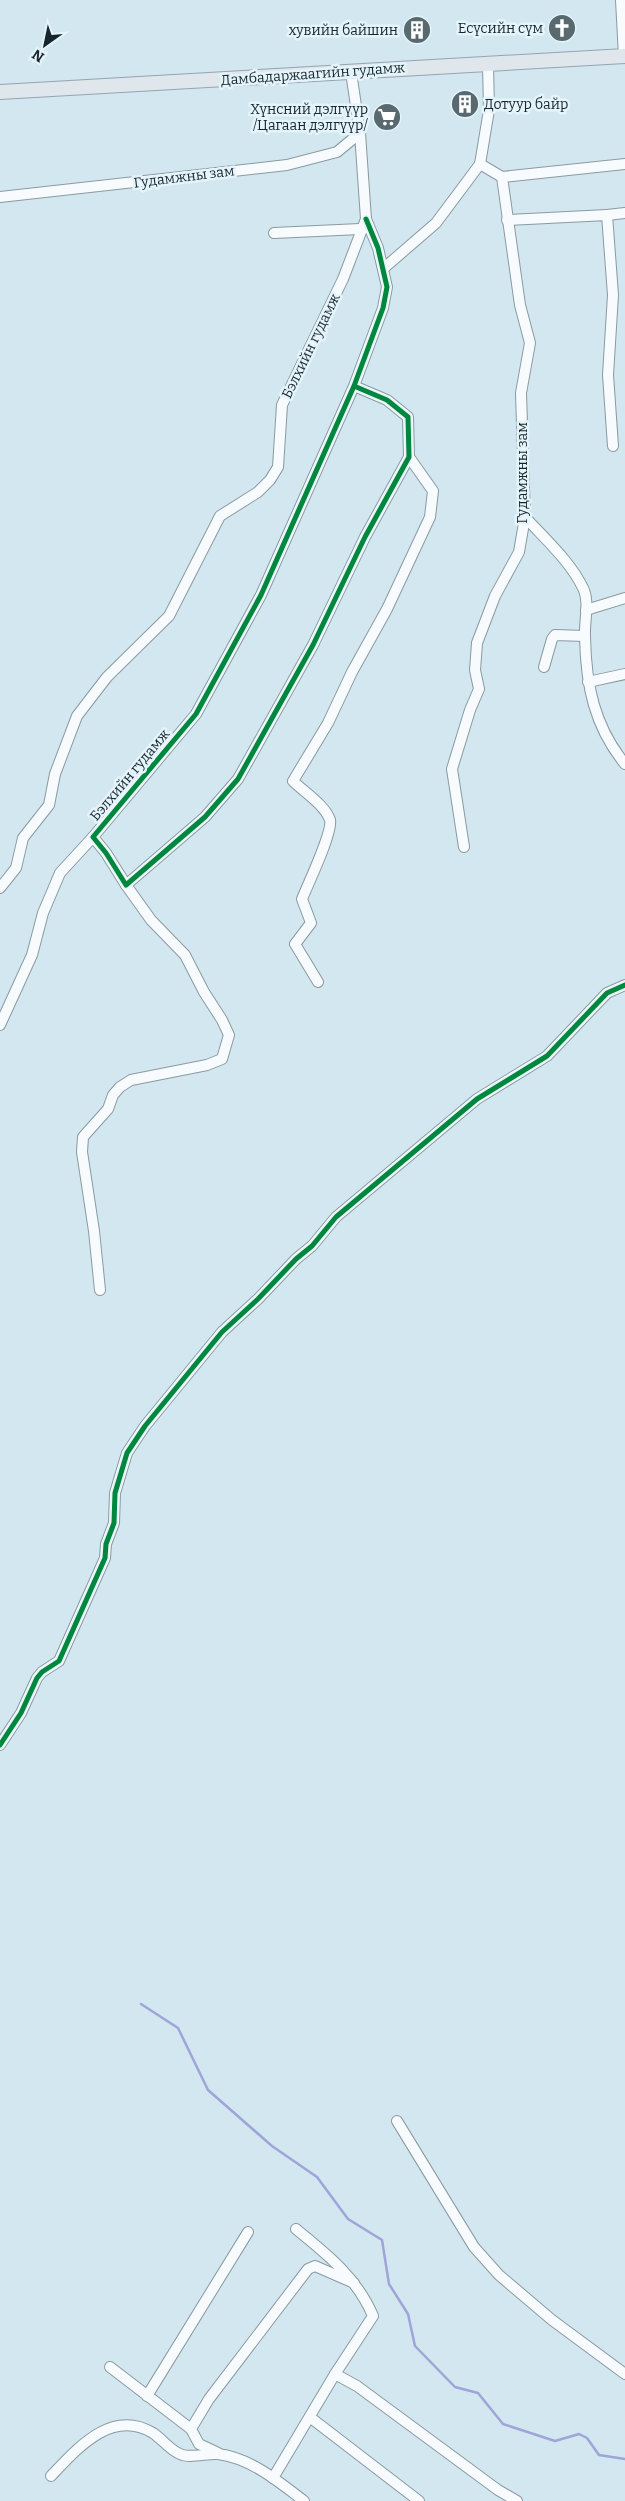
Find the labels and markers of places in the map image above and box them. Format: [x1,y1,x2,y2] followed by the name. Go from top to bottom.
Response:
[547,13,577,43] church icon: Есүсийн сүм
[402,15,432,45] building icon: хувийн байшин
[458,20,543,37] place label: Есүсийн сүм
[289,22,398,39] place label: хувийн байшин
[450,89,480,119] building icon: Дотуур байр
[484,96,568,113] place label: Дотуур байр
[250,101,369,134] place label: Хүнсний дэлгүүр /Цагаан дэлгүүр/
[372,102,402,132] supermarket icon: Хүнсний дэлгүүр /Цагаан дэлгүүр/

